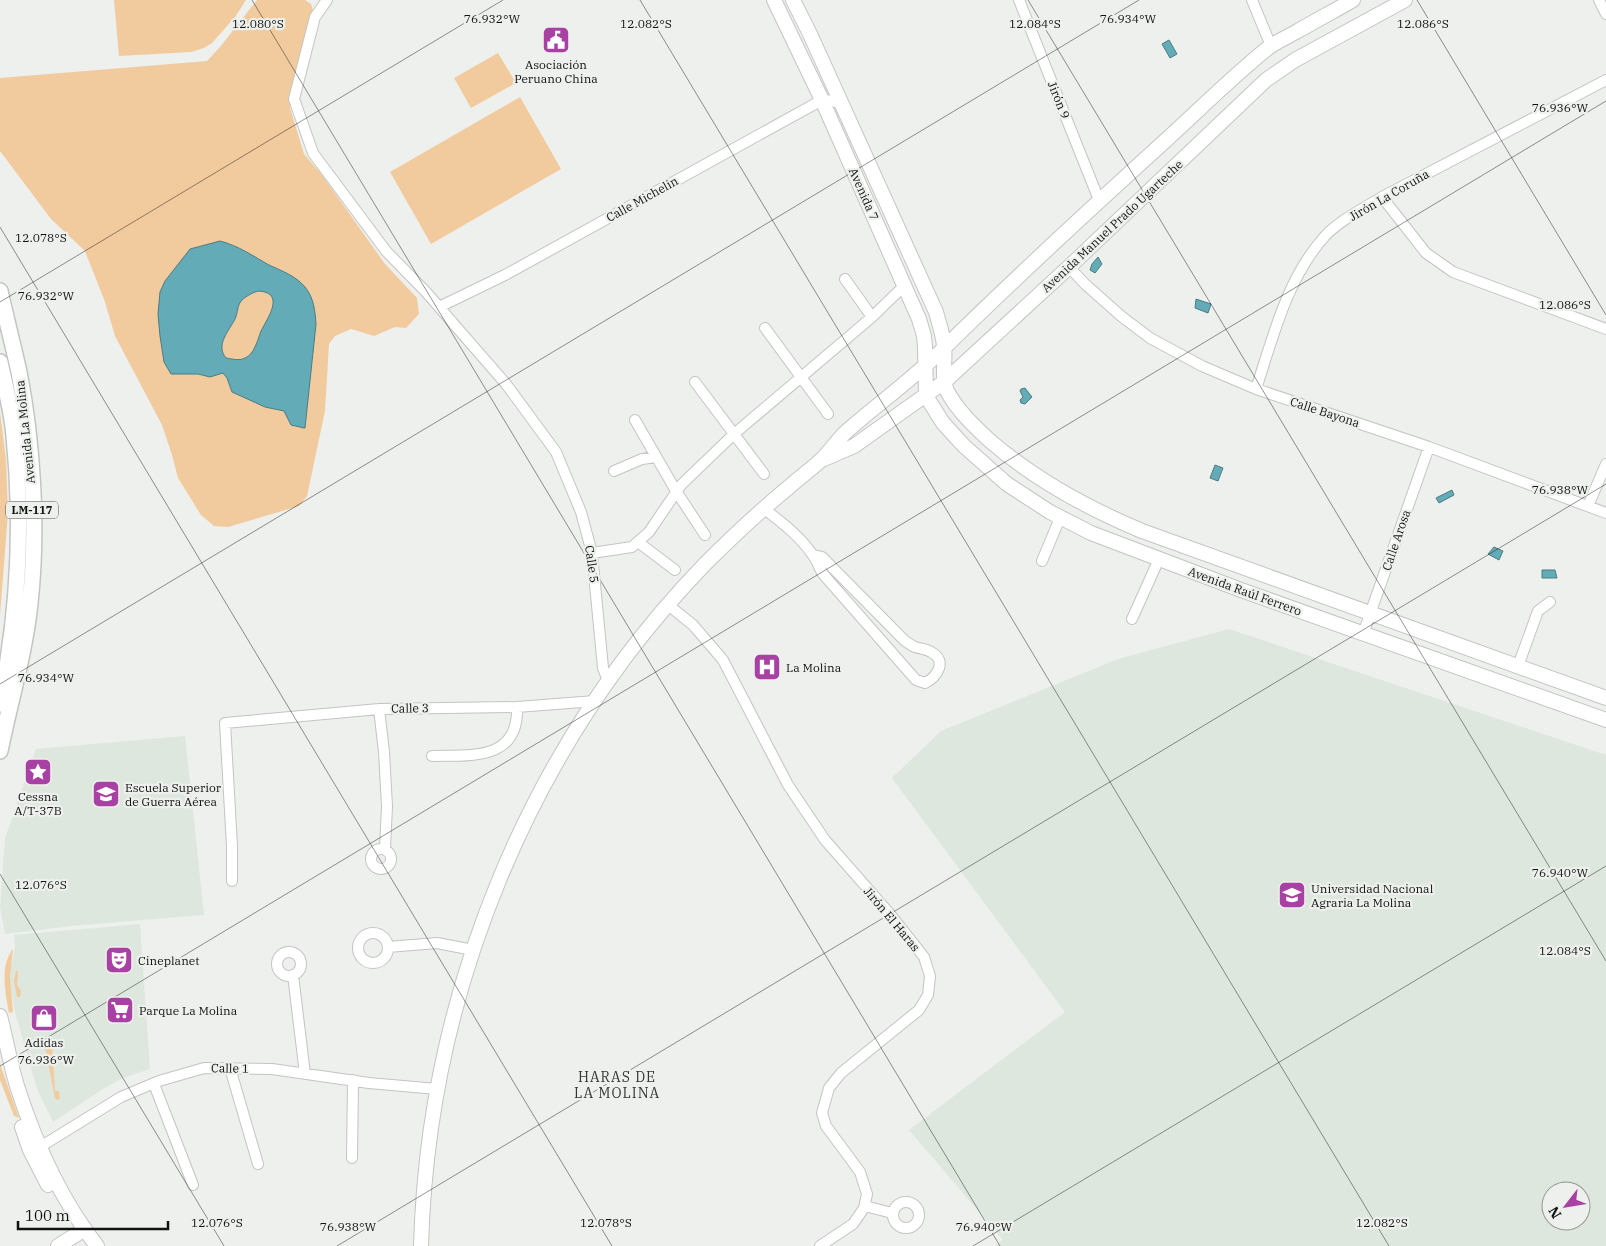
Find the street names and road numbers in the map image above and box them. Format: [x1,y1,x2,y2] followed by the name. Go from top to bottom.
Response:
[1045,79,1073,121] street label: Jirón 9
[1038,157,1186,295] street label: Avenida Manuel Prado Ugarteche
[846,165,882,223] street label: Avenida 7
[1346,166,1432,224] street label: Jirón La Coruña
[603,173,681,225] street label: Calle Michelin
[12,379,38,485] street label: Avenida La Molina
[1288,394,1362,430] street label: Calle Bayona
[6,502,58,518] road number: LM-117
[1379,507,1414,572] street label: Calle Arosa
[582,544,602,584] street label: Calle 5
[1186,563,1304,619] street label: Avenida Raúl Ferrero
[391,700,429,716] street label: Calle 3
[861,884,923,954] street label: Jirón El Haras
[211,1060,249,1076] street label: Calle 1

